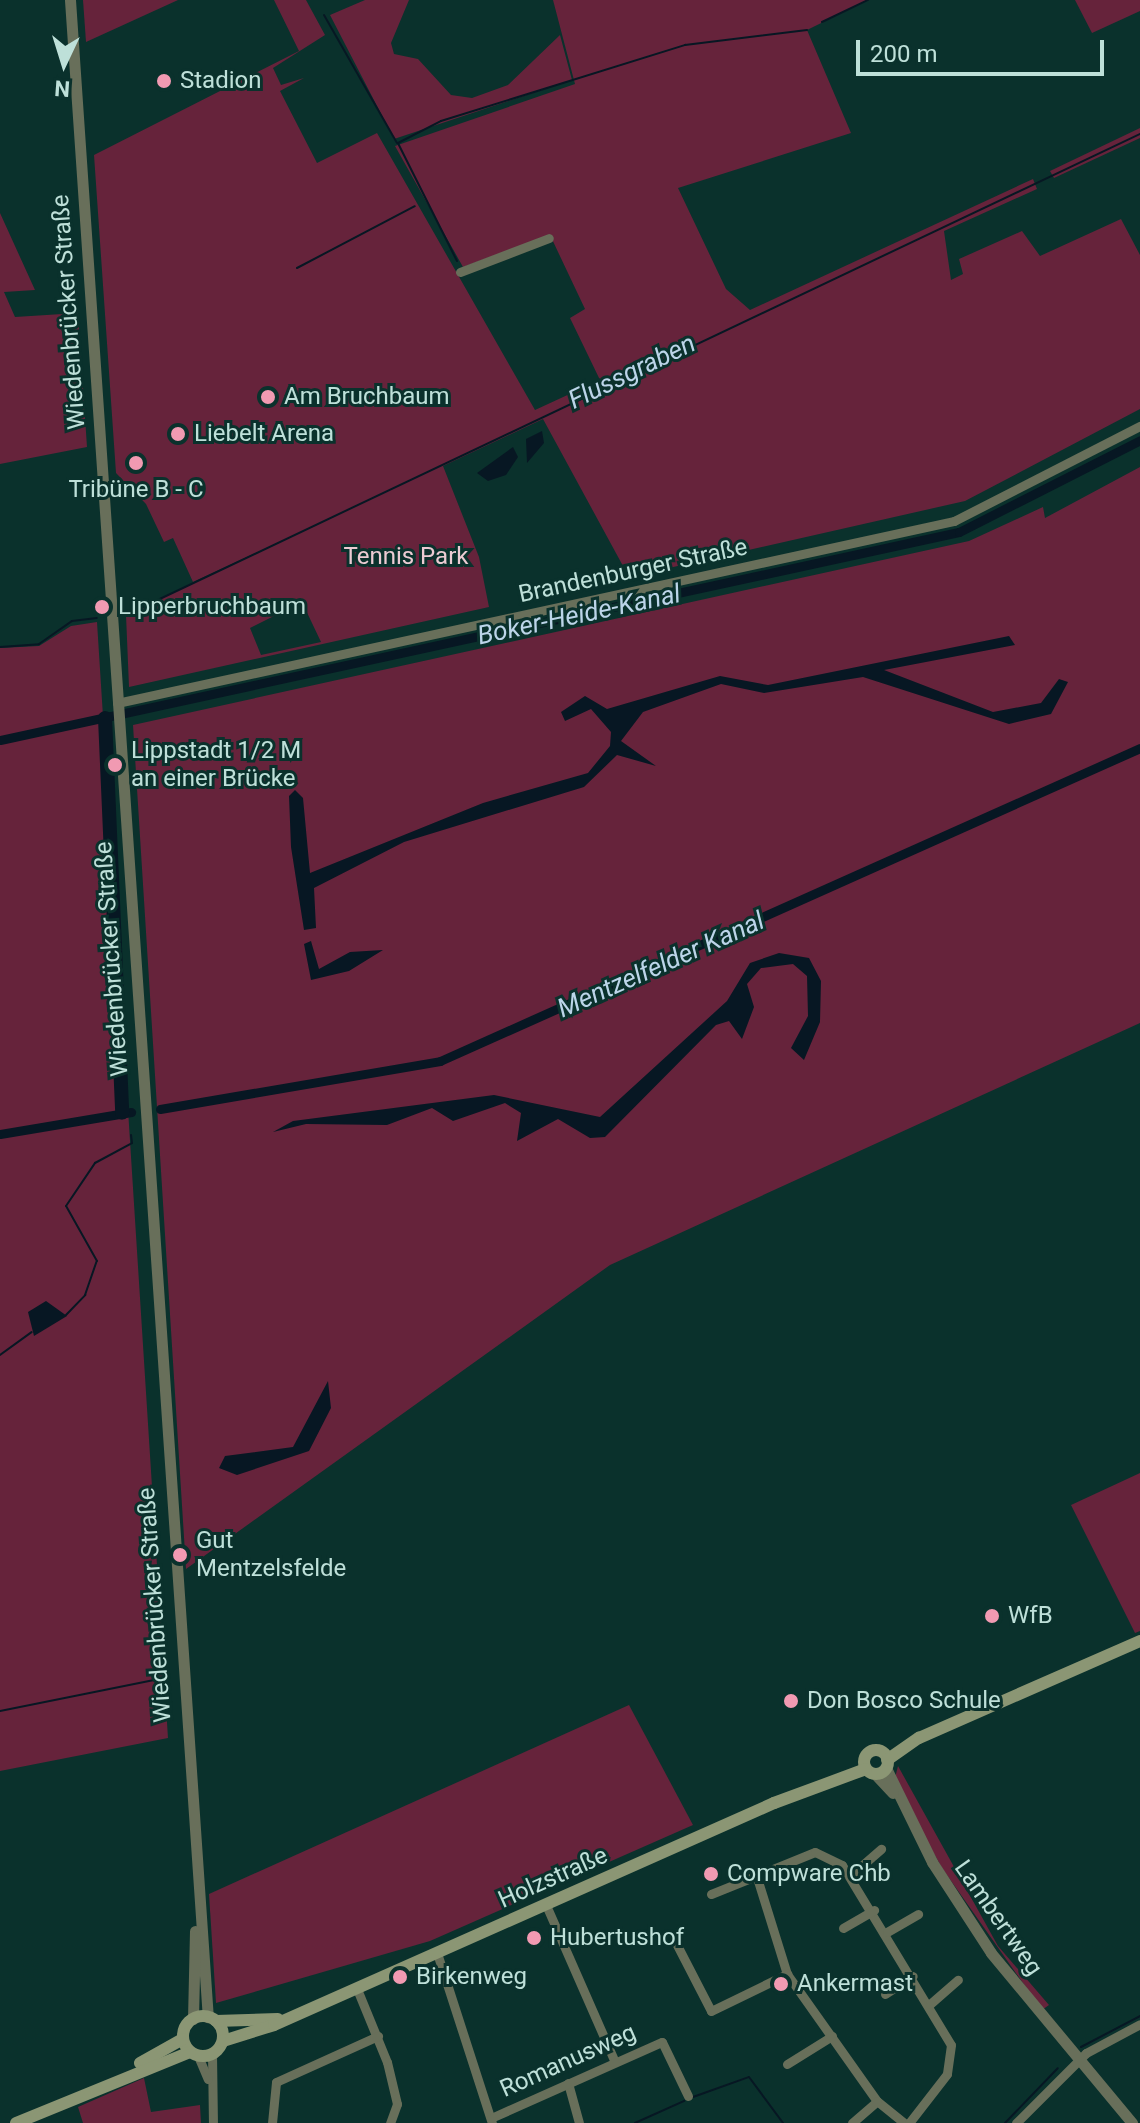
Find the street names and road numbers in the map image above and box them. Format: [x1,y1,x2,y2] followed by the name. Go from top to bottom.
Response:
[46,194,92,430] street label: Wiedenbrücker Straße
[516,533,750,609] street label: Brandenburger Straße
[89,841,135,1077] street label: Wiedenbrücker Straße
[132,1487,178,1723] street label: Wiedenbrücker Straße
[494,1841,612,1915] street label: Holzstraße
[948,1855,1048,1981] street label: Lambertweg
[496,2018,640,2104] street label: Romanusweg

